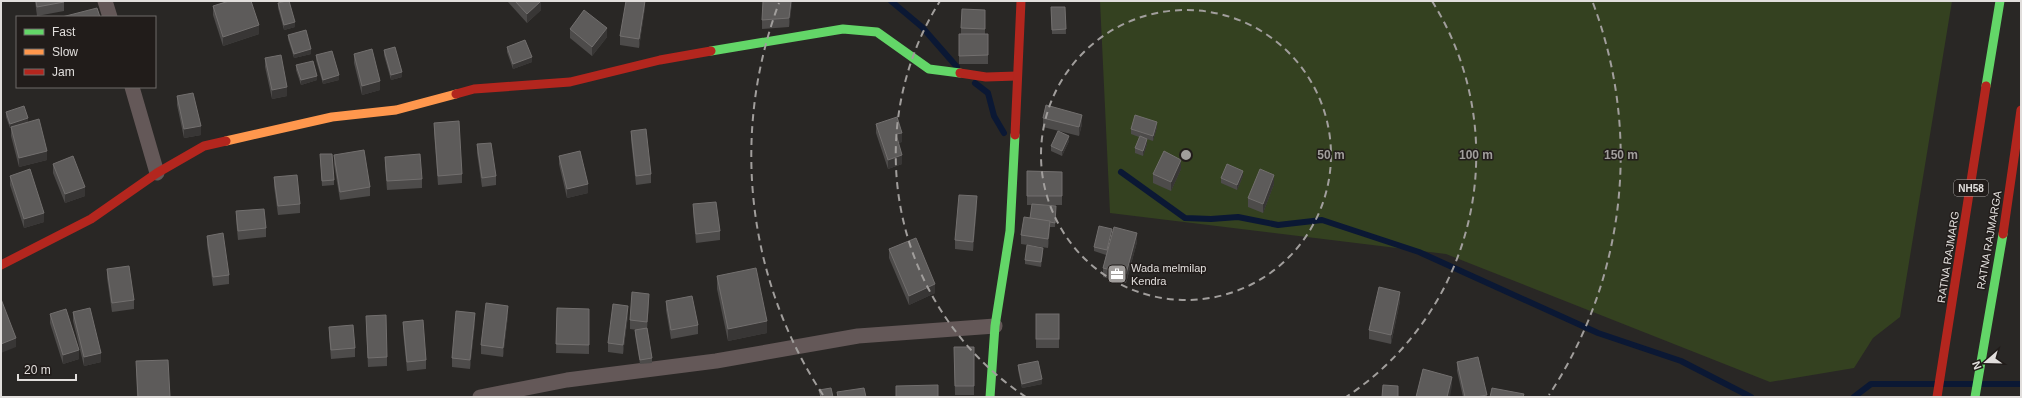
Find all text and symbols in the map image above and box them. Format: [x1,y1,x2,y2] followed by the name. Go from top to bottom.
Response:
[16,16,156,88] legend
[52,25,76,39] text: Fast
[52,45,78,59] text: Slow
[52,65,75,79] text: Jam
[1179,148,1193,162] centre of rings
[1317,148,1345,162] text: 50 m
[1459,148,1493,162] text: 100 m
[1604,148,1638,162] text: 150 m
[1954,180,1988,196] road number: NH58
[1974,189,2004,290] street label: RATNA RAJMARGA
[1935,210,1961,304] street label: RATNA RAJMARG
[1131,262,1206,287] place label: Wada melmilap Kendra
[1106,263,1128,285] office icon: Wada melmilap Kendra
[1966,342,2006,382] north arrow
[18,356,76,382] scale bar
[1970,360,1984,371] text: N
[24,363,51,377] text: 20 m

